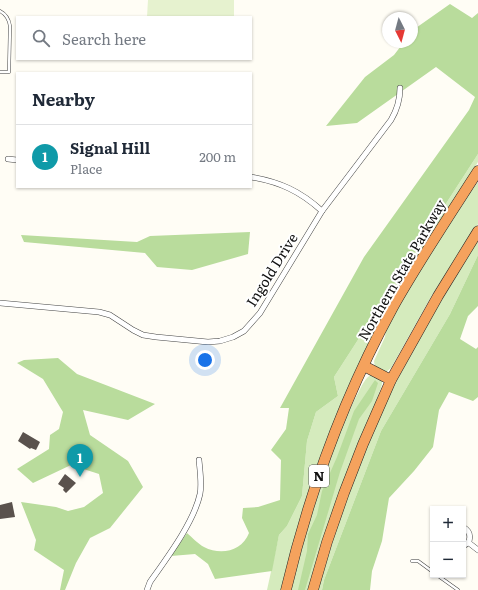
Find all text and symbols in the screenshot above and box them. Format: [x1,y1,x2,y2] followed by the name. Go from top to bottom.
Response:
[382,12,418,48] north arrow
[16,16,252,60] search box
[30,27,52,49] icon: search
[62,27,146,50] text: Search here
[32,86,95,111] text: Nearby
[70,136,150,159] text: Signal Hill
[42,147,48,166] text: 1
[199,147,236,166] text: 200 m
[70,159,102,178] text: Place
[352,194,450,344] street label: Northern State Parkway
[241,229,302,310] street label: Ingold Drive
[195,350,215,370] your location
[67,444,93,477] pin: 1
[309,465,329,487] road number: N
[430,506,466,578] map controls
[430,506,466,542] button: +
[430,542,466,578] button: −

